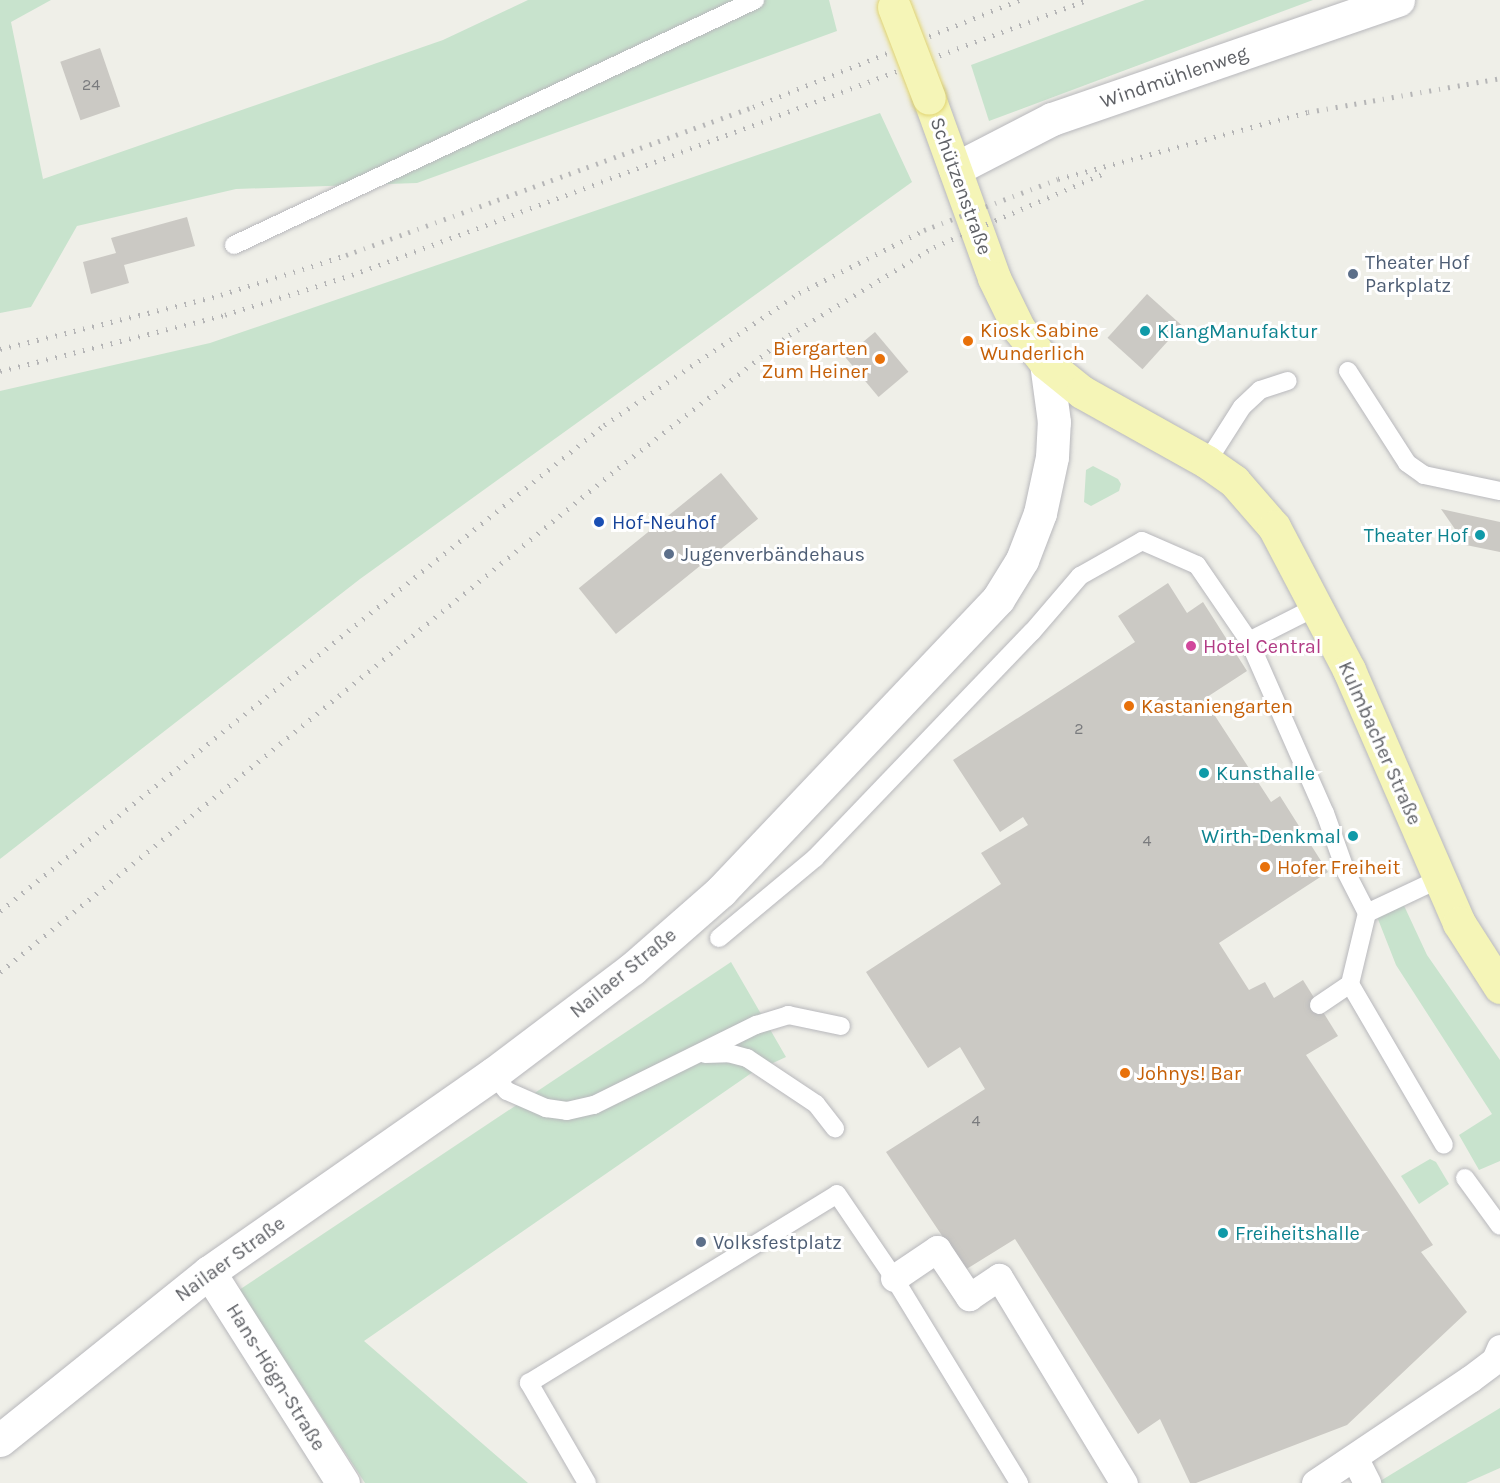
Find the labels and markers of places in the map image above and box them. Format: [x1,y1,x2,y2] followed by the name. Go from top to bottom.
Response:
[1365,250,1469,297] place label: Theater Hof Parkplatz
[1346,267,1360,281] marker: Theater Hof Parkplatz
[980,318,1099,365] place label: Kiosk Sabine Wunderlich
[1157,319,1317,343] place label: KlangManufaktur
[1138,324,1152,338] marker: KlangManufaktur
[961,334,975,348] marker: Kiosk Sabine Wunderlich
[761,336,868,383] place label: Biergarten Zum Heiner
[873,352,887,366] marker: Biergarten Zum Heiner
[612,510,716,534] place label: Hof-Neuhof
[590,513,608,531] marker: Hof-Neuhof
[1364,523,1468,547] place label: Theater Hof
[1473,528,1487,542] marker: Theater Hof
[681,542,865,566] place label: Jugenverbändehaus
[662,547,676,561] marker: Jugenverbändehaus
[1203,634,1321,658] place label: Hotel Central
[1184,639,1198,653] marker: Hotel Central
[1141,694,1293,718] place label: Kastaniengarten
[1122,699,1136,713] marker: Kastaniengarten
[1216,761,1315,785] place label: Kunsthalle
[1197,766,1211,780] marker: Kunsthalle
[1201,824,1341,848] place label: Wirth-Denkmal
[1346,829,1360,843] marker: Wirth-Denkmal
[1277,855,1400,879] place label: Hofer Freiheit
[1258,860,1272,874] marker: Hofer Freiheit
[1137,1061,1241,1085] place label: Johnys! Bar
[1118,1066,1132,1080] marker: Johnys! Bar
[1235,1221,1360,1245] place label: Freiheitshalle
[1216,1226,1230,1240] marker: Freiheitshalle
[713,1230,842,1254] place label: Volksfestplatz
[694,1235,708,1249] marker: Volksfestplatz

